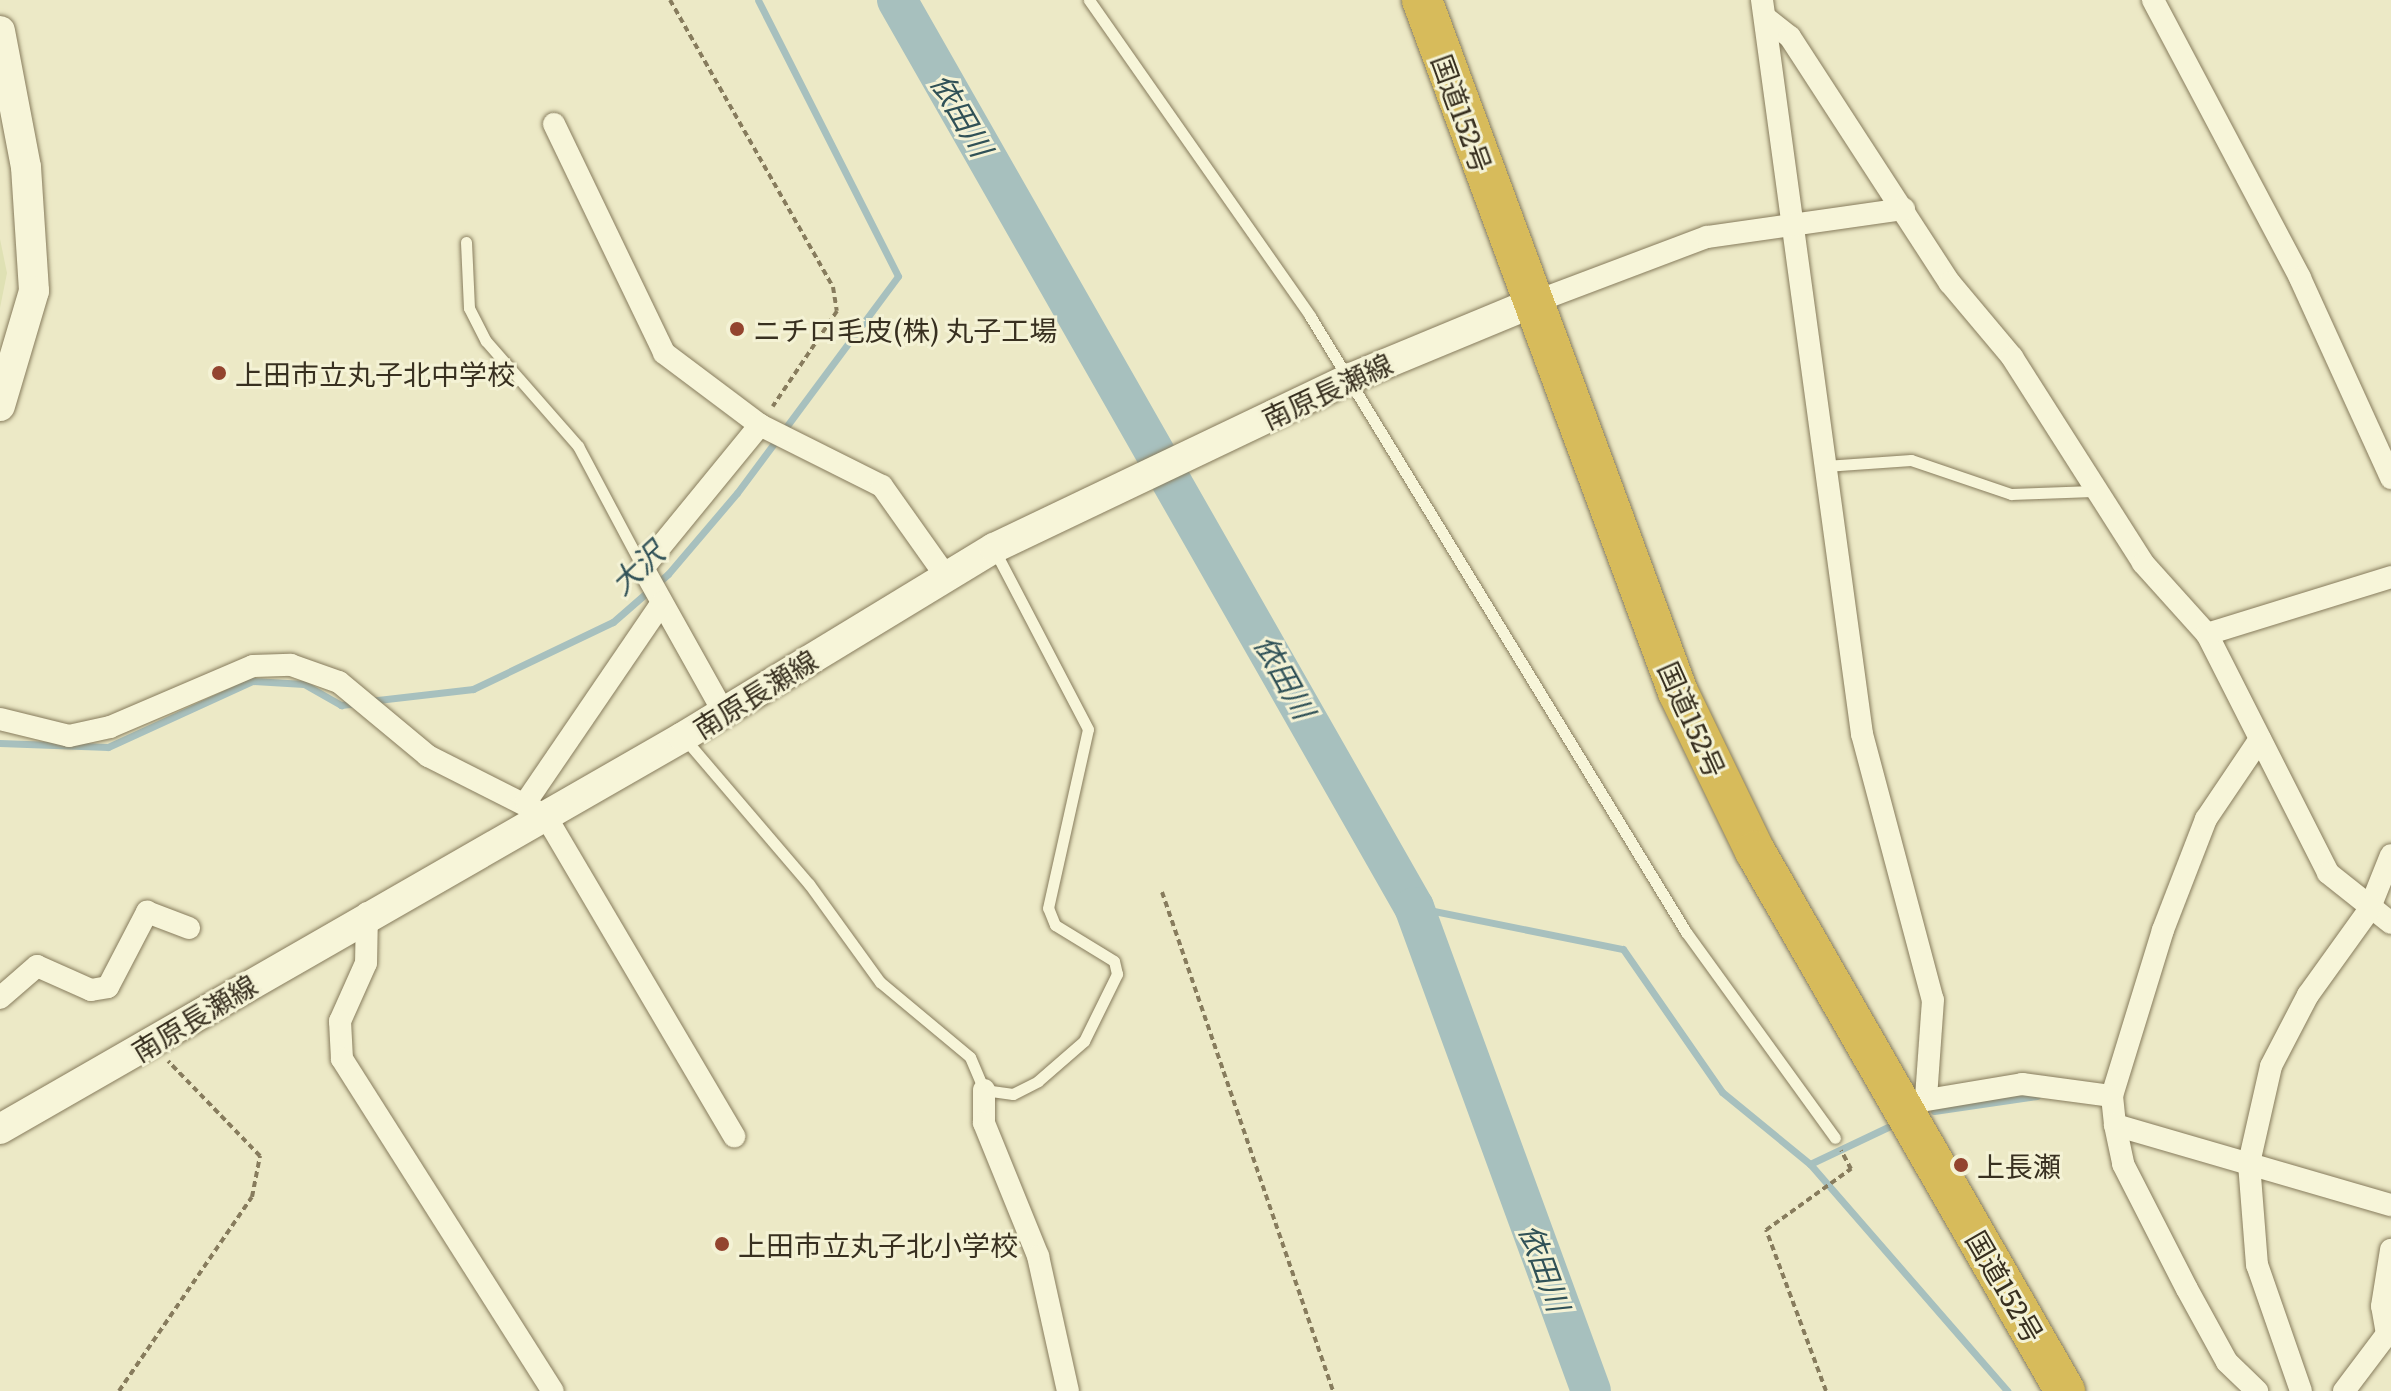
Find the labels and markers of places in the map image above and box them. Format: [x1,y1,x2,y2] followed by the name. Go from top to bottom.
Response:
[753,312,1057,346] place label: ニチロ毛皮(株) 丸子工場
[728,320,746,338] marker: ニチロ毛皮(株) 丸子工場
[235,356,515,390] place label: 上田市立丸子北中学校
[210,364,228,382] marker: 上田市立丸子北中学校
[1977,1148,2061,1182] place label: 上長瀬
[1952,1156,1970,1174] marker: 上長瀬
[738,1227,1018,1261] place label: 上田市立丸子北小学校
[713,1235,731,1253] marker: 上田市立丸子北小学校

